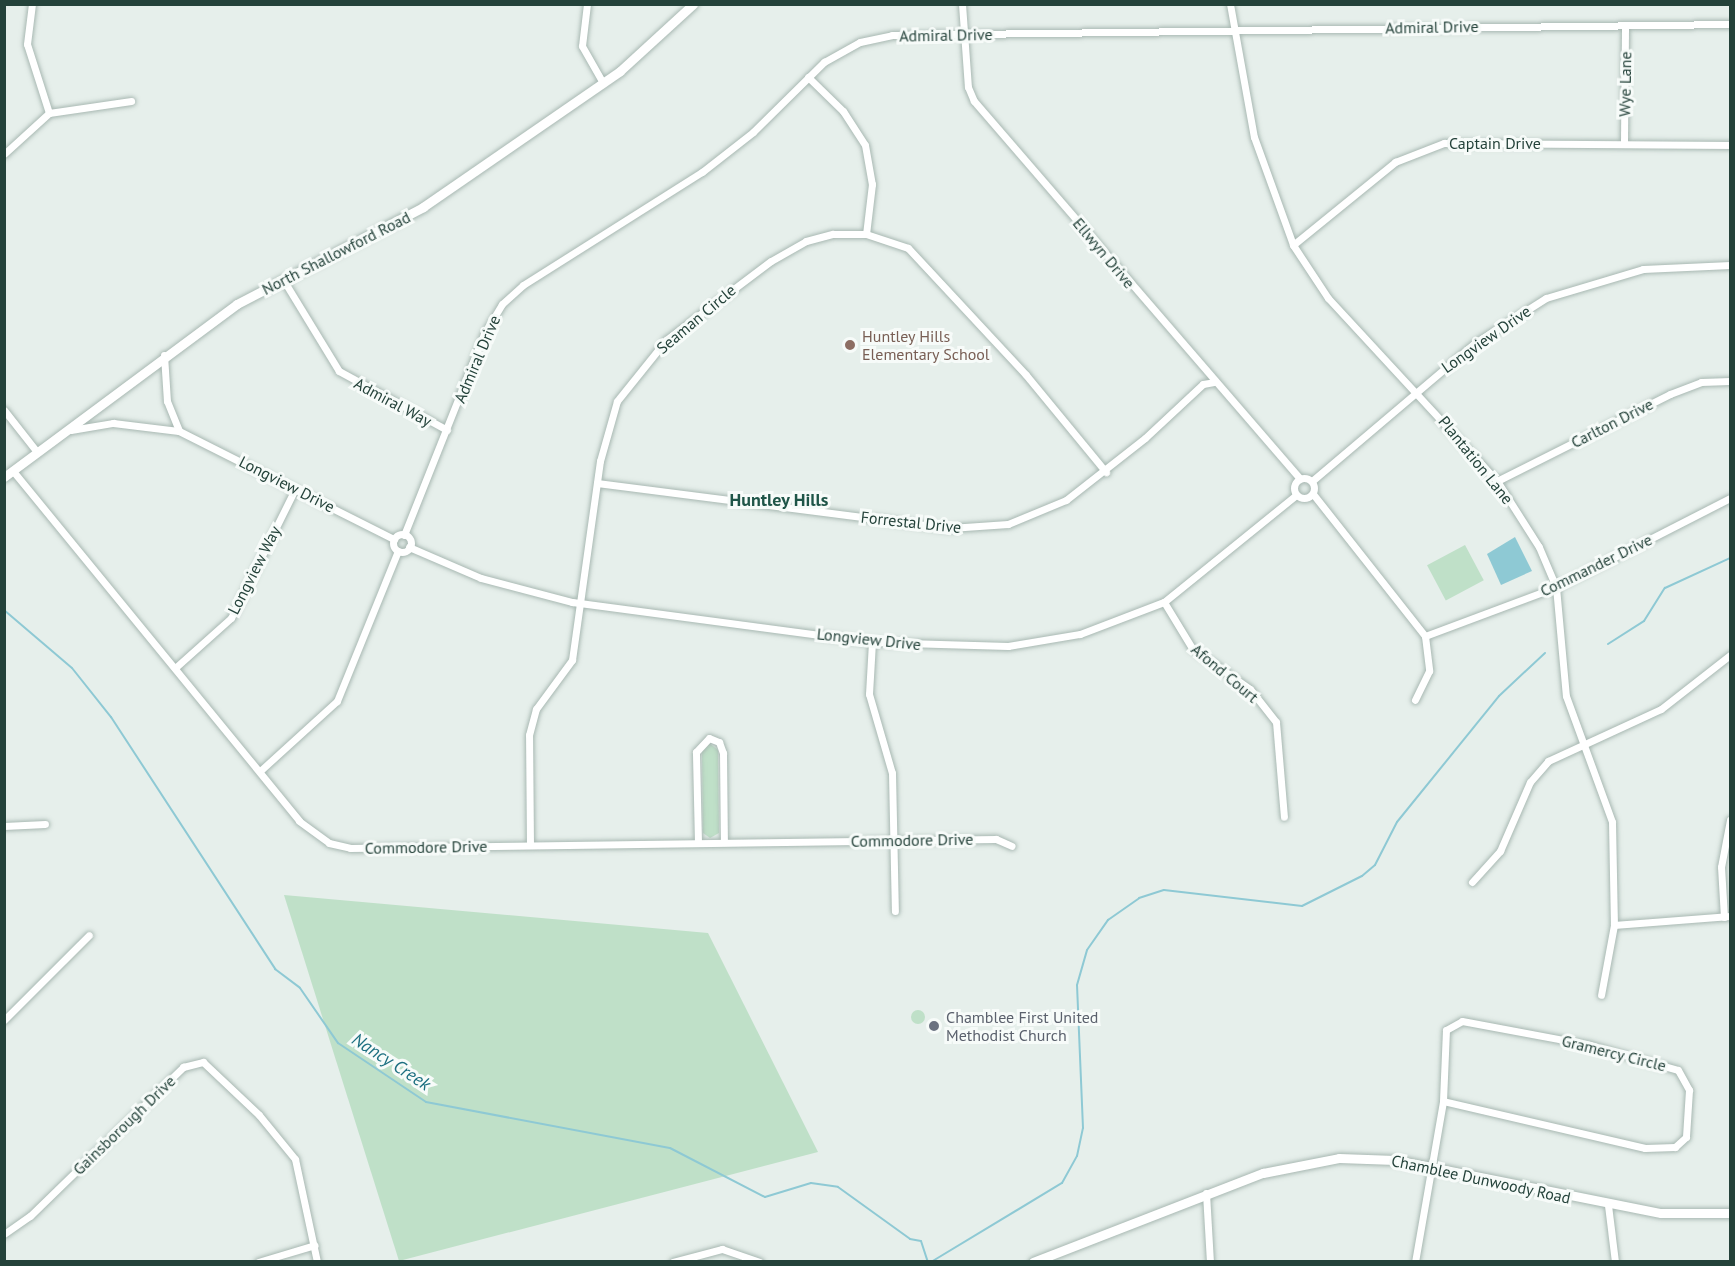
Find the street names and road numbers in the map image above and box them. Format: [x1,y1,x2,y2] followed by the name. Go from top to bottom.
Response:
[1385,17,1479,37] street label: Admiral Drive
[899,25,993,45] street label: Admiral Drive
[1615,51,1635,117] street label: Wye Lane
[1449,133,1541,153] street label: Captain Drive
[259,207,413,299] street label: North Shallowford Road
[1069,214,1139,292] street label: Ellwyn Drive
[653,280,739,358] street label: Seaman Circle
[1437,301,1535,377] street label: Longview Drive
[450,312,504,406] street label: Admiral Drive
[351,373,435,431] street label: Admiral Way
[1568,394,1656,452] street label: Carlton Drive
[1435,412,1517,508] street label: Plantation Lane
[236,452,338,516] street label: Longview Drive
[860,507,962,537] street label: Forrestal Drive
[223,522,285,618] street label: Longview Way
[1537,530,1655,600] street label: Commander Drive
[816,624,922,654] street label: Longview Drive
[1188,639,1262,707] street label: Afond Court
[851,829,973,851] street label: Commodore Drive
[365,836,487,858] street label: Commodore Drive
[1560,1031,1668,1075] street label: Gramercy Circle
[69,1071,179,1179] street label: Gainsborough Drive
[1389,1151,1573,1207] street label: Chamblee Dunwoody Road

